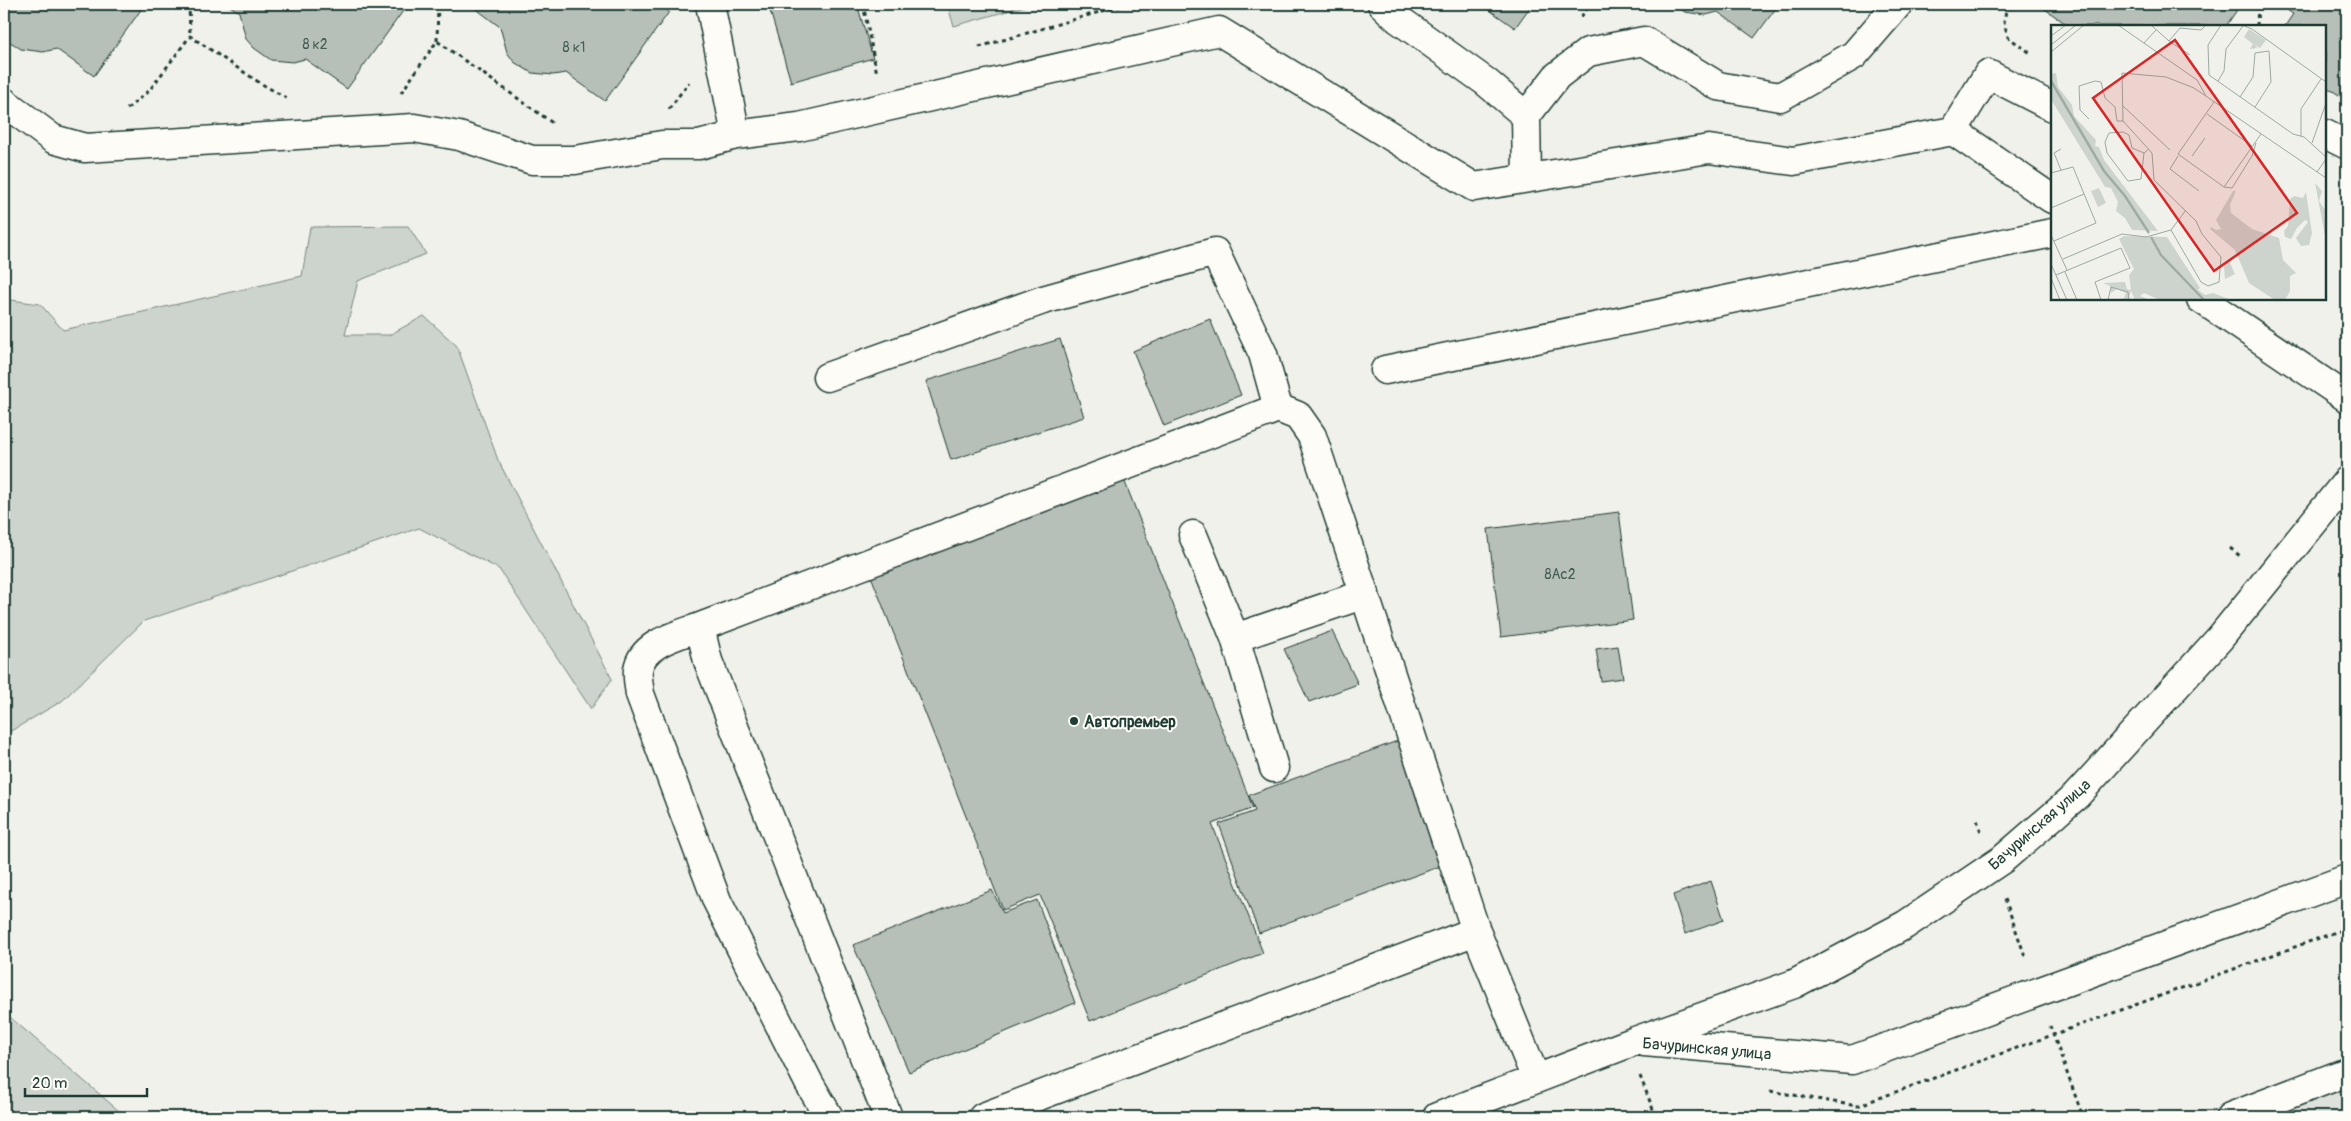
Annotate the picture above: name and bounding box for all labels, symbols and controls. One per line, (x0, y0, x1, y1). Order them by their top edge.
inset map (2051, 25, 2326, 300)
house number: 8 к2 (302, 36, 328, 53)
house number: 8 к1 (563, 39, 585, 56)
house number: 8Ас2 (1544, 566, 1576, 583)
place label: Автопремьер (1084, 712, 1176, 732)
marker: Автопремьер (1068, 715, 1080, 727)
street label: Бачуринская улица (1984, 775, 2095, 875)
street label: Бачуринская улица (1642, 1033, 1772, 1065)
scale bar (25, 1066, 148, 1098)
text: 20 m (32, 1074, 67, 1093)

